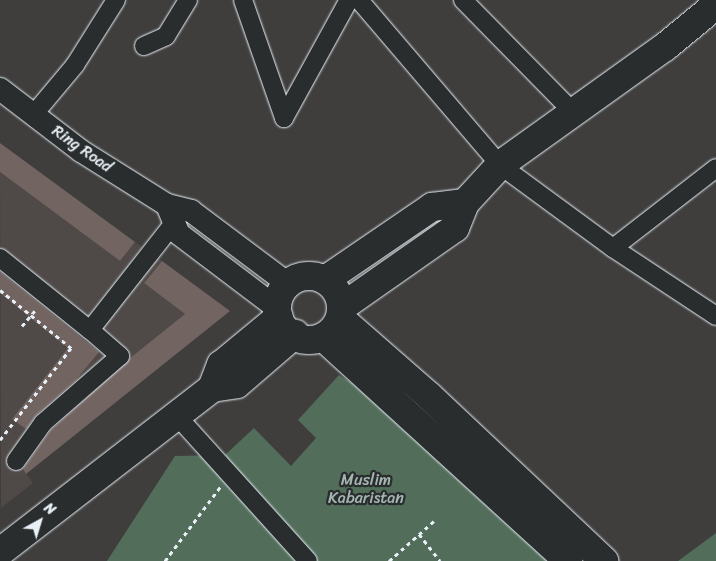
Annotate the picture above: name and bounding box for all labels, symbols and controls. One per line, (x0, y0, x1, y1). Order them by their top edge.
street label: Ring Road (48, 121, 116, 177)
park label: Muslim Kabaristan (328, 470, 404, 508)
north arrow (15, 496, 65, 546)
text: N (38, 496, 61, 522)

